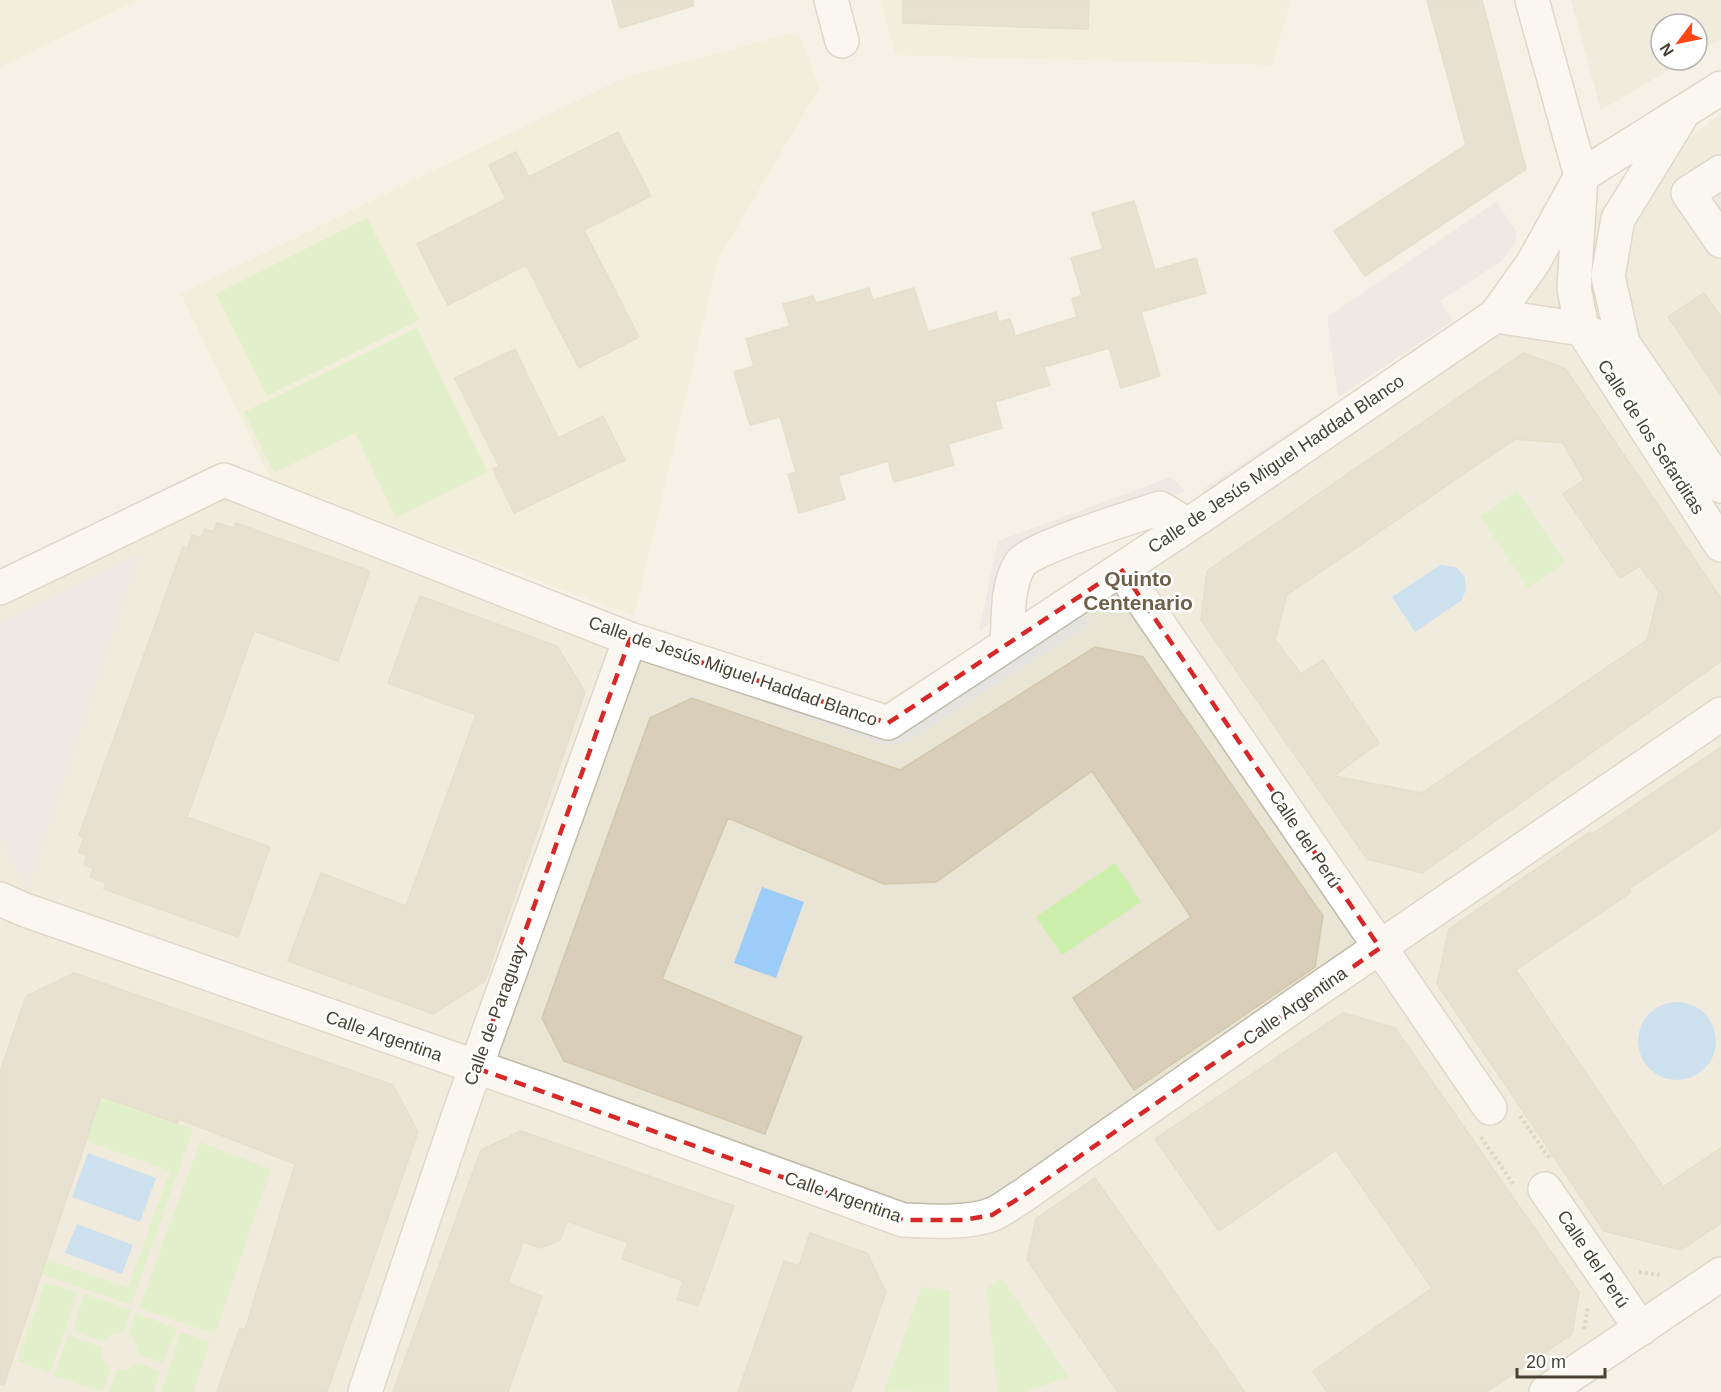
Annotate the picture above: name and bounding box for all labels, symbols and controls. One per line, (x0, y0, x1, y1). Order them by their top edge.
north arrow (1649, 12, 1709, 72)
text: N (1656, 40, 1677, 59)
street label: Calle de los Sefarditas (1594, 356, 1708, 518)
street label: Calle de Jesús Miguel Haddad Blanco (1144, 371, 1408, 557)
district label: Quinto Centenario (1083, 567, 1193, 614)
street label: Calle de Jesús Miguel Haddad Blanco (586, 612, 880, 730)
street label: Calle del Perú (1265, 787, 1345, 891)
street label: Calle de Paraguay (460, 942, 530, 1088)
street label: Calle Argentina (1239, 962, 1352, 1049)
street label: Calle Argentina (323, 1007, 446, 1066)
street label: Calle Argentina (782, 1168, 905, 1227)
street label: Calle del Perú (1553, 1207, 1633, 1311)
scale bar (1517, 1341, 1606, 1379)
text: 20 m (1526, 1352, 1566, 1372)

